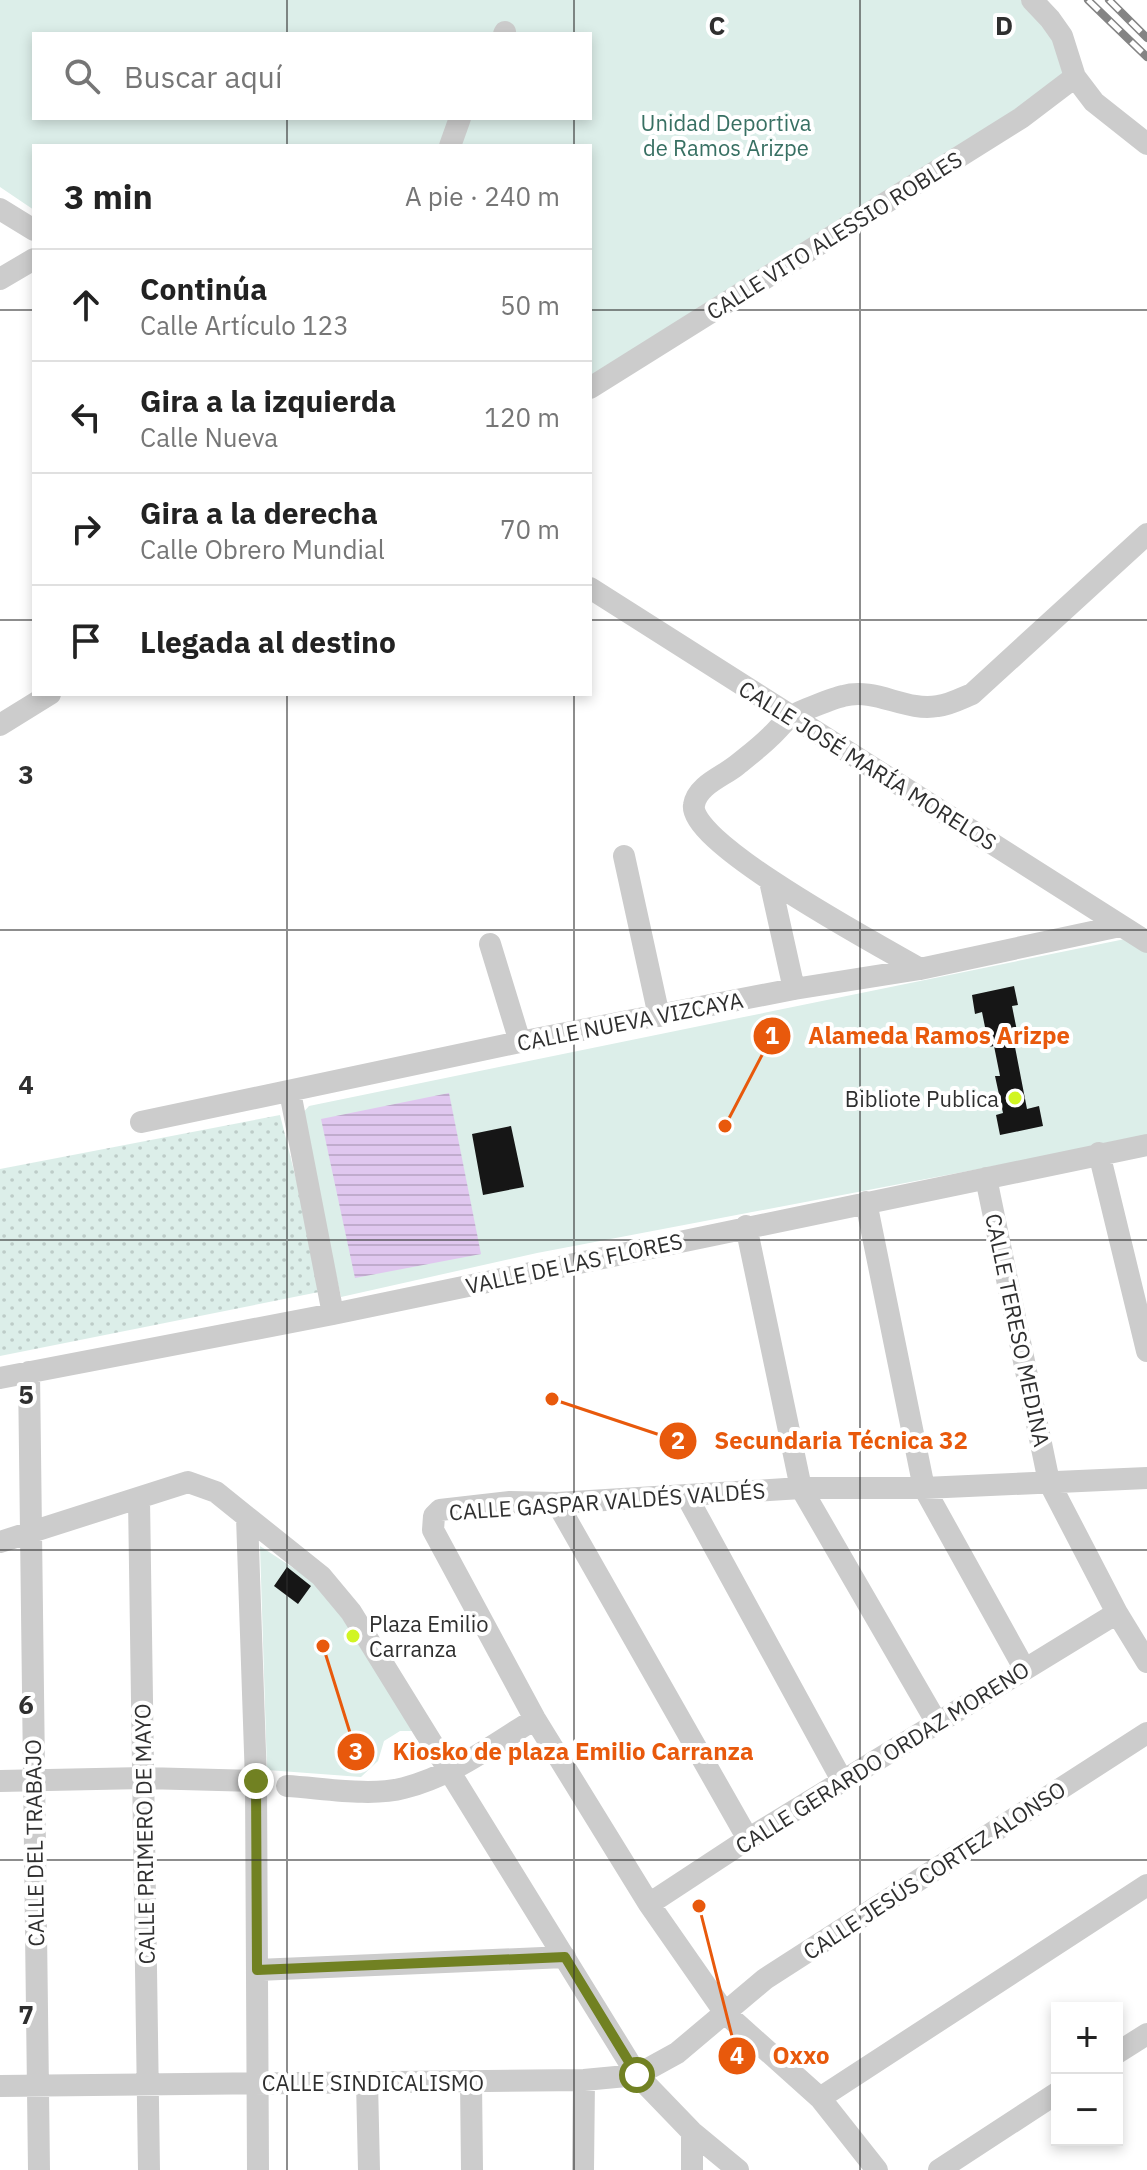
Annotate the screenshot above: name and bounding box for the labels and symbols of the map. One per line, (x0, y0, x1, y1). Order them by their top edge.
text: C (709, 8, 726, 42)
text: D (995, 8, 1013, 42)
park label: Unidad Deportiva de Ramos Arizpe (640, 108, 812, 162)
street label: CALLE VITO ALESSIO ROBLES (701, 144, 967, 326)
street label: CALLE JOSÉ MARÍA MORELOS (734, 674, 1002, 856)
text: 3 (18, 757, 34, 791)
street label: CALLE NUEVA VIZCAYA (514, 985, 746, 1057)
callout: Alameda Ramos Arizpe (752, 1012, 1086, 1060)
text: 1 (765, 1019, 779, 1051)
text: Alameda Ramos Arizpe (808, 1019, 1070, 1051)
text: 4 (18, 1067, 34, 1101)
place label: Bibliote Publica (845, 1084, 999, 1113)
marker: Bibliote Publica (1006, 1089, 1024, 1107)
street label: CALLE TERESO MEDINA (979, 1211, 1057, 1449)
street label: VALLE DE LAS FLORES (463, 1226, 685, 1300)
text: 5 (18, 1377, 34, 1411)
callout: Secundaria Técnica 32 (658, 1417, 984, 1465)
text: 2 (671, 1424, 685, 1456)
text: Secundaria Técnica 32 (714, 1424, 968, 1456)
street label: CALLE GASPAR VALDÉS VALDÉS (448, 1475, 766, 1527)
place label: Plaza Emilio Carranza (369, 1609, 489, 1663)
marker: Plaza Emilio Carranza (344, 1627, 362, 1645)
street label: CALLE GERARDO ORDAZ MORENO (730, 1654, 1034, 1860)
text: 6 (18, 1687, 34, 1721)
street label: CALLE PRIMERO DE MAYO (127, 1703, 161, 1965)
callout: Kiosko de plaza Emilio Carranza (336, 1728, 769, 1776)
text: 3 (349, 1735, 363, 1767)
text: Kiosko de plaza Emilio Carranza (392, 1735, 754, 1767)
street label: CALLE DEL TRABAJO (18, 1739, 50, 1947)
route end (238, 1763, 274, 1799)
street label: CALLE JESÚS CORTEZ ALONSO (797, 1774, 1071, 1966)
text: 7 (18, 1997, 34, 2031)
callout: Oxxo (717, 2032, 846, 2080)
text: 4 (730, 2039, 744, 2071)
text: Oxxo (772, 2039, 830, 2071)
route start (619, 2057, 655, 2093)
street label: CALLE SINDICALISMO (262, 2068, 484, 2097)

